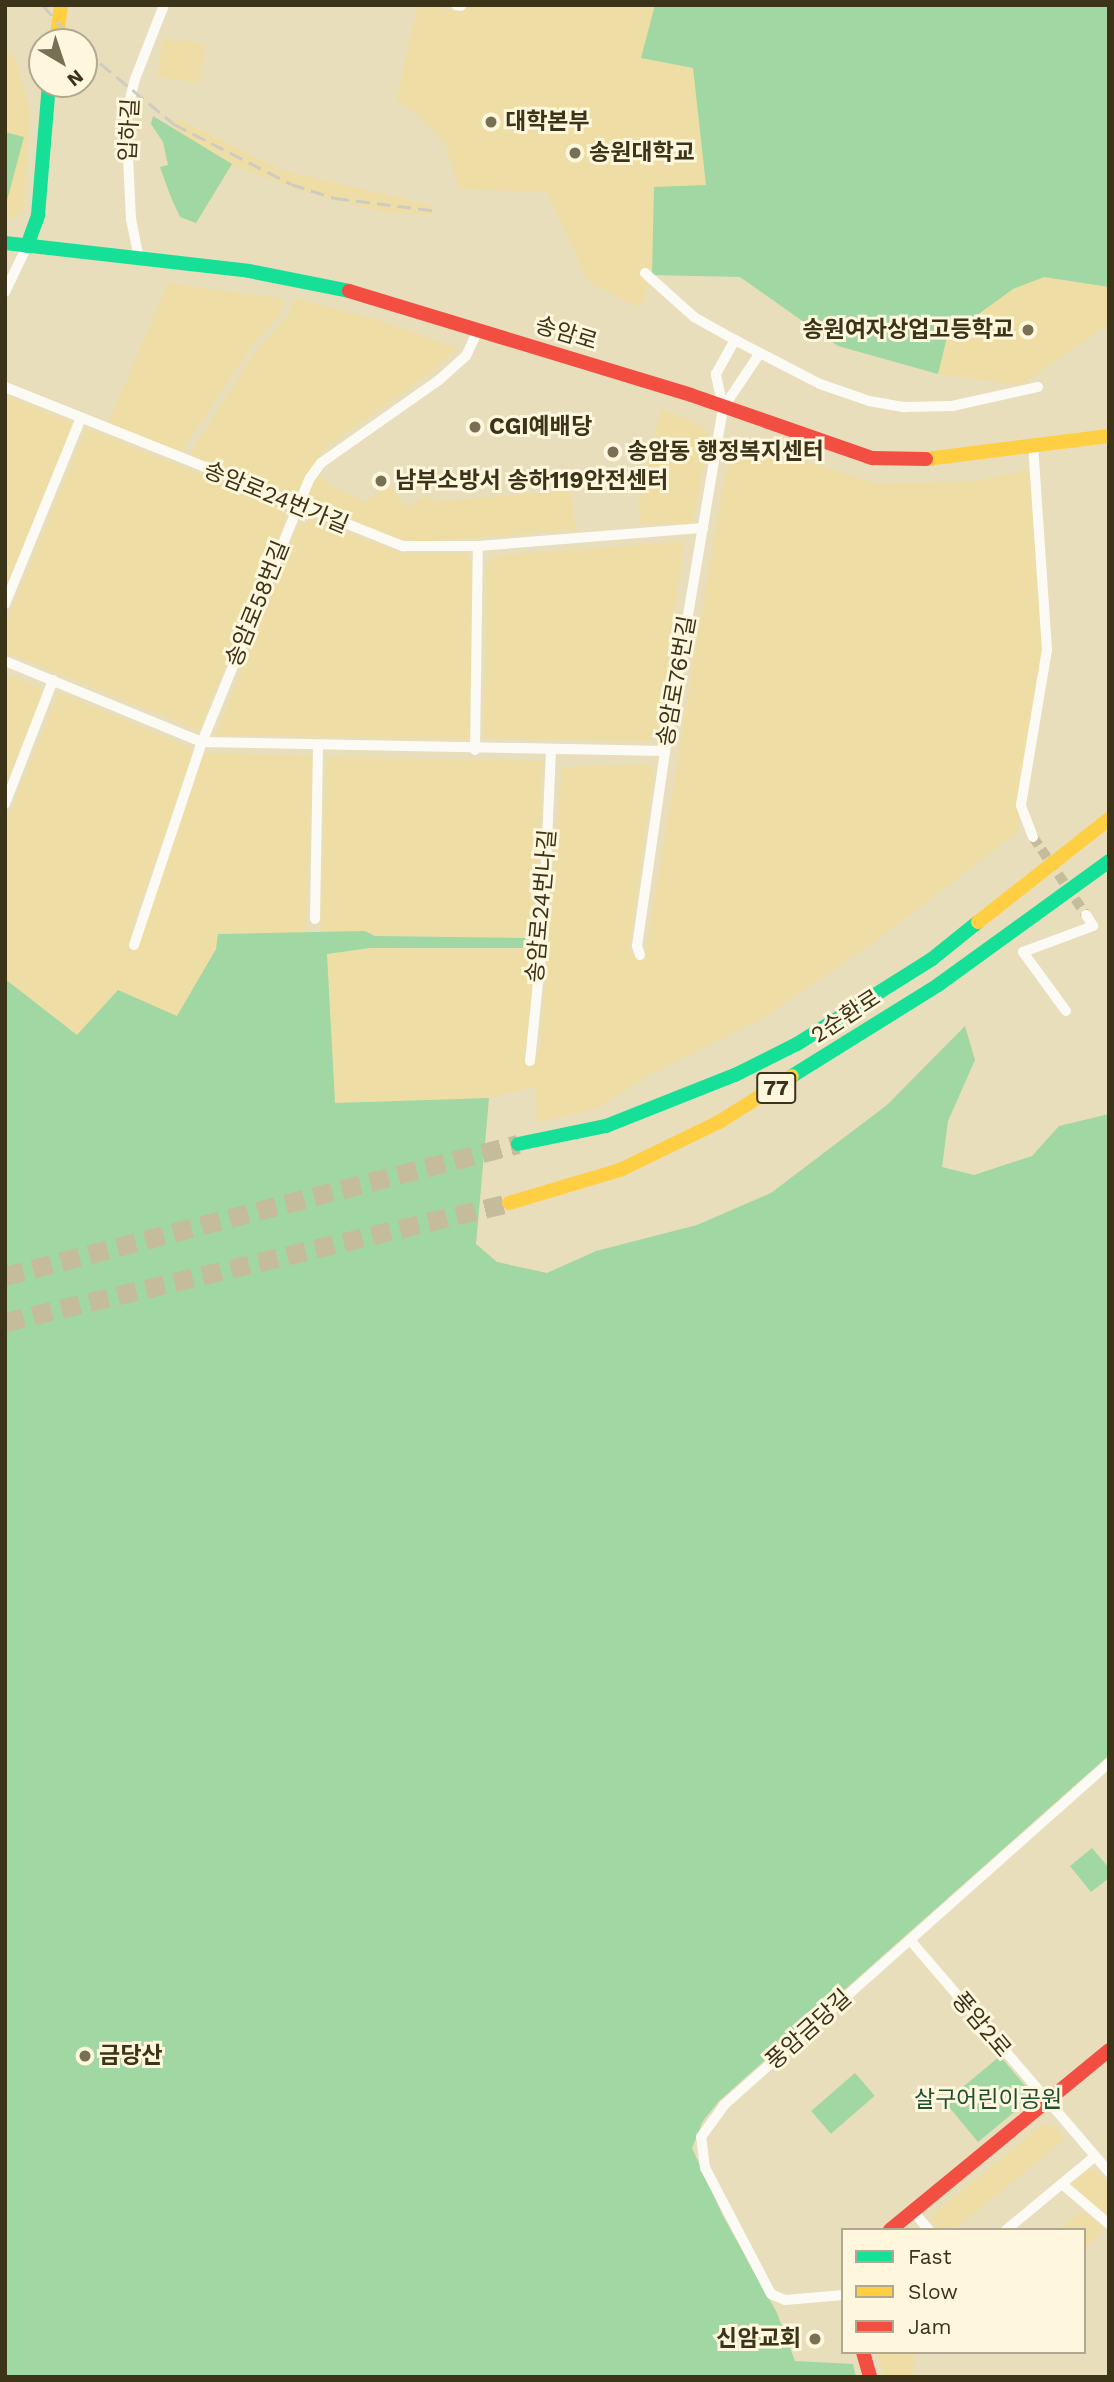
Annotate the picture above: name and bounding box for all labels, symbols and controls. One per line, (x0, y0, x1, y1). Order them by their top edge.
north arrow (28, 28, 98, 98)
text: N (63, 65, 88, 92)
street label: 입하길 (115, 98, 145, 162)
place label: 대학본부 (505, 108, 590, 136)
marker: 대학본부 (483, 114, 499, 130)
place label: 송원대학교 (589, 139, 695, 167)
marker: 송원대학교 (567, 145, 583, 161)
street label: 송암로 (532, 312, 600, 356)
place label: 송원여자상업고등학교 (802, 316, 1014, 344)
marker: 송원여자상업고등학교 (1020, 322, 1036, 338)
place label: CGI예배당 (489, 413, 592, 441)
marker: CGI예배당 (467, 419, 483, 435)
place label: 송암동 행정복지센터 (627, 438, 824, 466)
marker: 송암동 행정복지센터 (605, 444, 621, 460)
street label: 송암로24번가길 (200, 456, 352, 540)
place label: 남부소방서 송하119안전센터 (395, 467, 668, 495)
marker: 남부소방서 송하119안전센터 (373, 473, 389, 489)
street label: 송암로58번길 (220, 537, 296, 671)
street label: 송암로76번길 (652, 613, 702, 749)
street label: 송암로24번나길 (522, 828, 562, 984)
street label: 2순환로 (806, 984, 886, 1050)
road number: 77 (755, 1070, 797, 1106)
street label: 풍암금당길 (760, 1984, 858, 2076)
street label: 풍암2로 (946, 1987, 1016, 2063)
place label: 금당산 (99, 2042, 162, 2070)
marker: 금당산 (77, 2048, 93, 2064)
park label: 살구어린이공원 (914, 2086, 1062, 2114)
legend (841, 2228, 1086, 2354)
text: Fast (908, 2244, 952, 2269)
text: Slow (908, 2279, 958, 2304)
text: Jam (908, 2314, 951, 2339)
place label: 신암교회 (716, 2325, 801, 2353)
marker: 신암교회 (807, 2331, 823, 2347)

